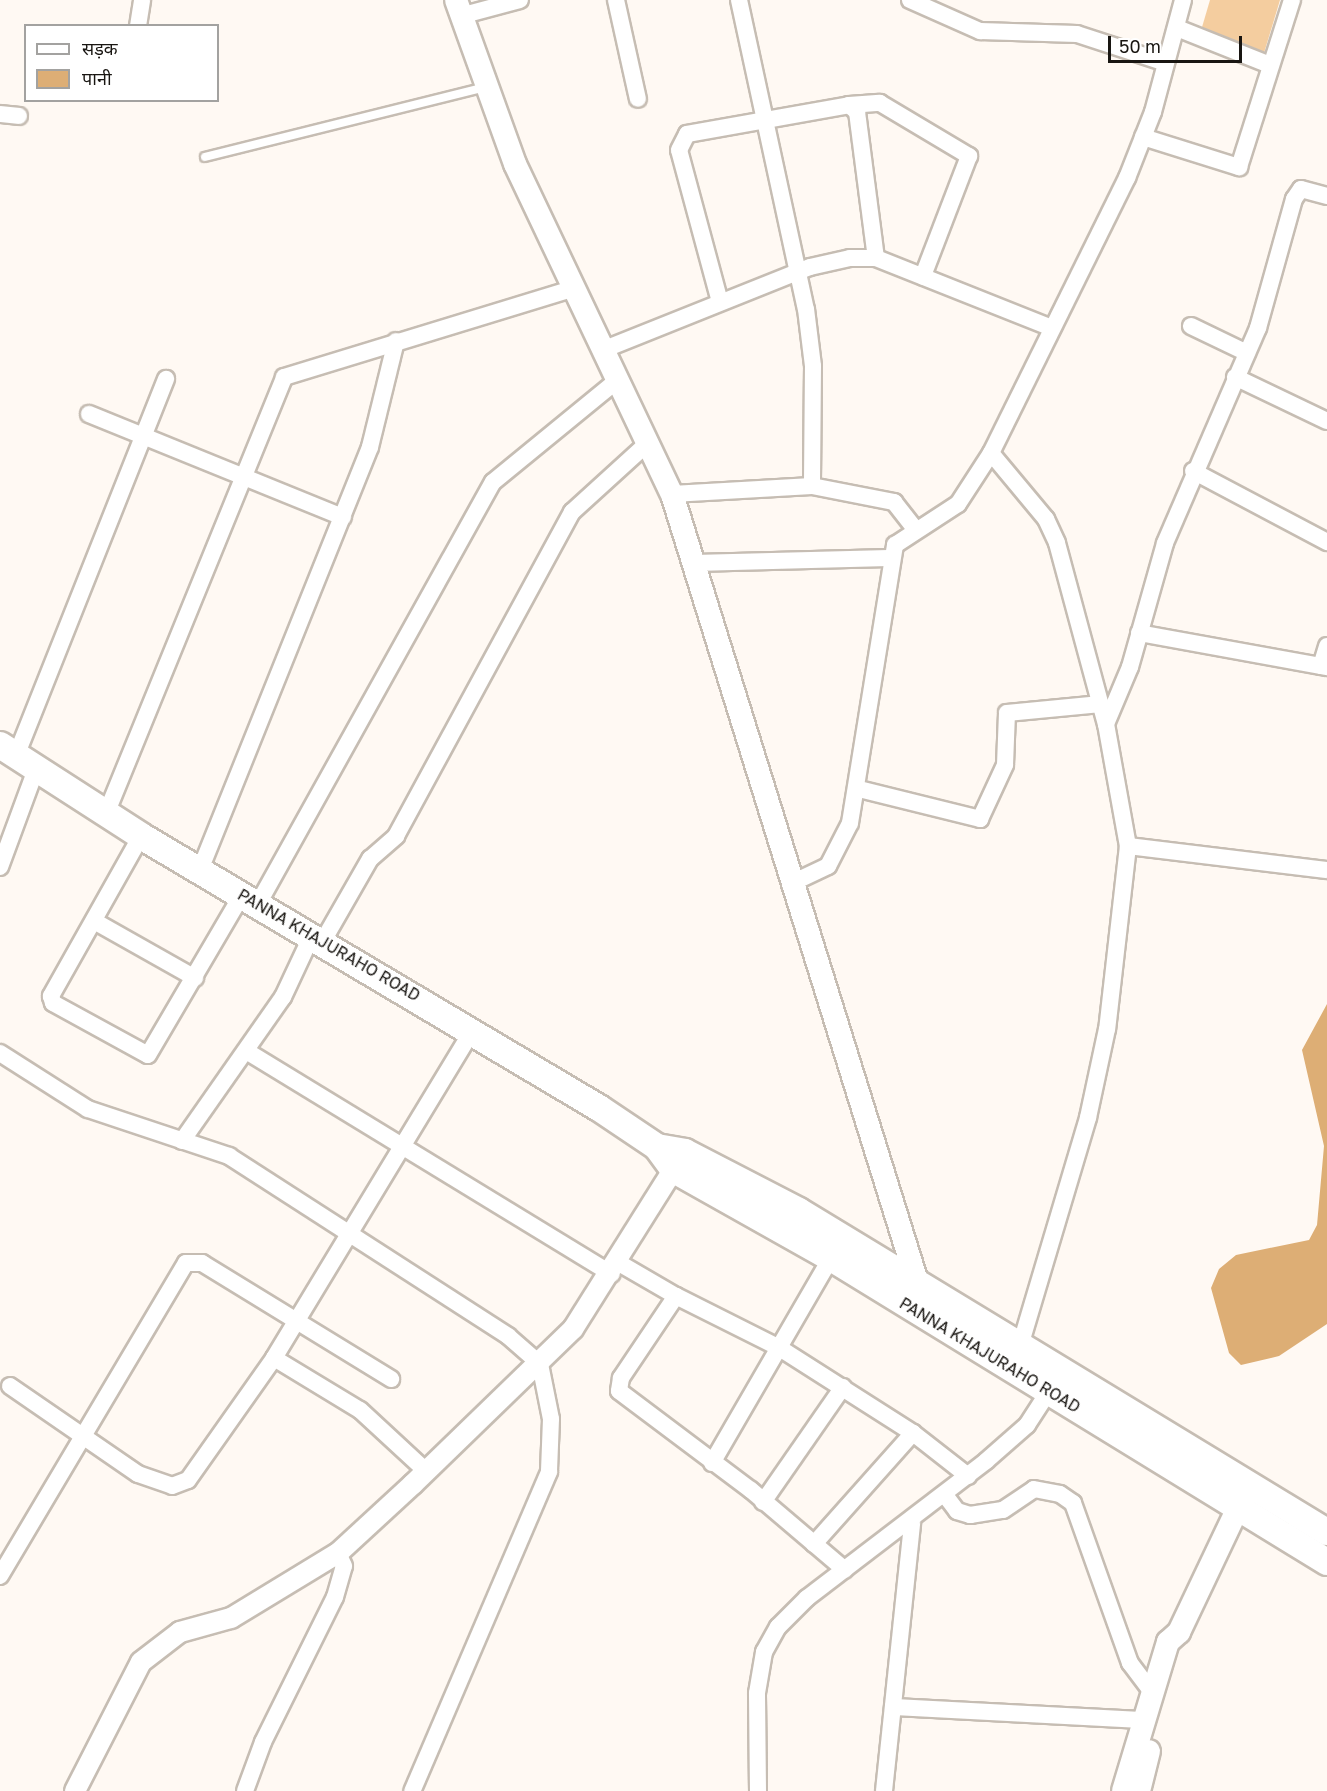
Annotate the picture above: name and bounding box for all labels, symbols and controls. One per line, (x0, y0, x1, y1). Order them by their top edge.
legend (24, 24, 219, 102)
scale bar (1111, 24, 1244, 62)
text: 50 m (1119, 35, 1161, 57)
text: सड़क (82, 37, 118, 59)
text: पानी (82, 67, 112, 89)
street label: PANNA KHAJURAHO ROAD (234, 885, 424, 1005)
street label: PANNA KHAJURAHO ROAD (896, 1293, 1084, 1417)

